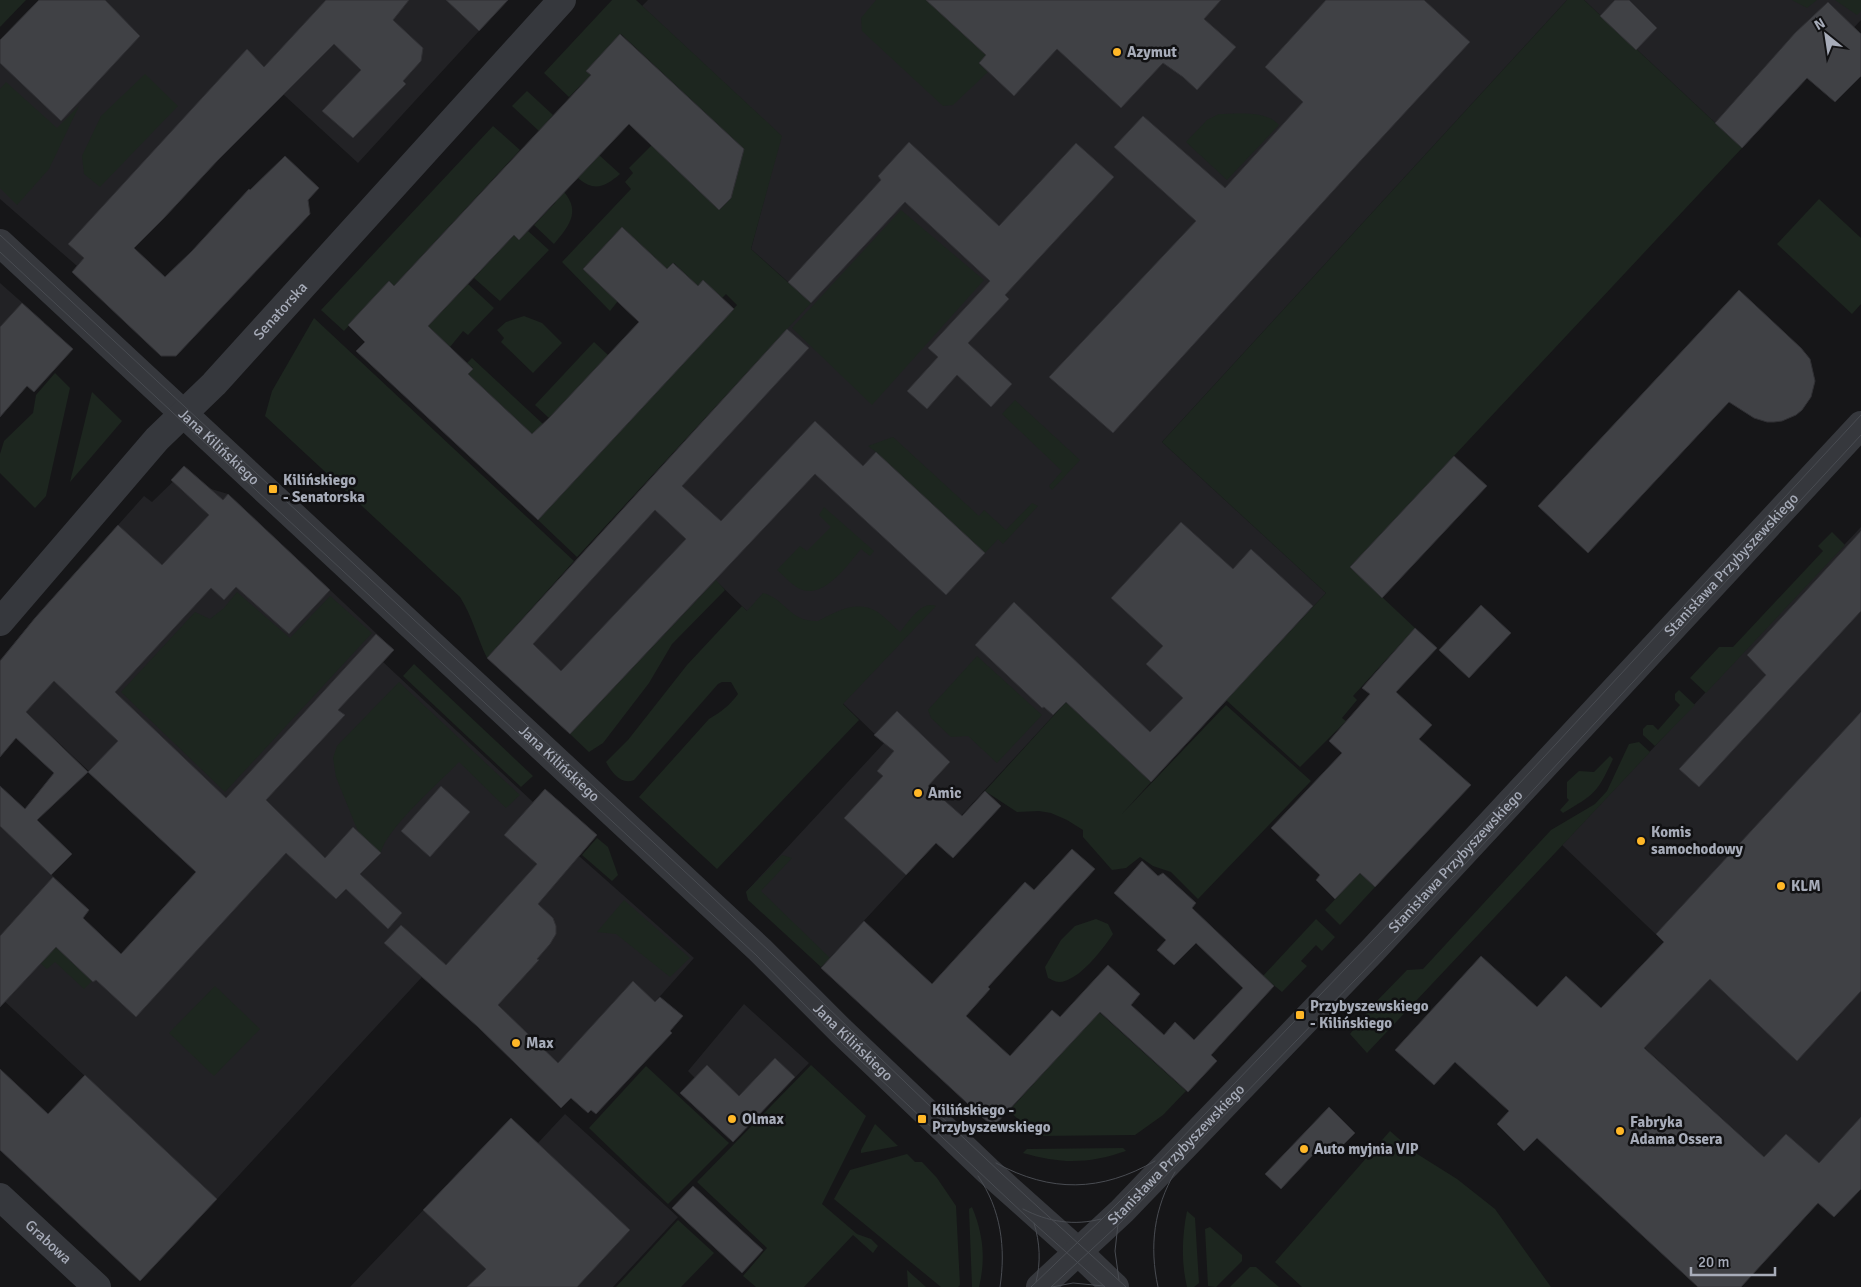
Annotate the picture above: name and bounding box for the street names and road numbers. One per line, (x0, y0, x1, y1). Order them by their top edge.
street label: Senatorska (250, 278, 311, 343)
street label: Jana Kilińskiego (175, 405, 263, 489)
street label: Stanisława Przybyszewskiego (1660, 489, 1802, 640)
street label: Jana Kilińskiego (515, 721, 604, 806)
street label: Stanisława Przybyszewskiego (1384, 786, 1527, 937)
street label: Jana Kilińskiego (809, 999, 897, 1085)
street label: Stanisława Przybyszewskiego (1104, 1080, 1248, 1229)
street label: Grabowa (22, 1216, 75, 1268)

